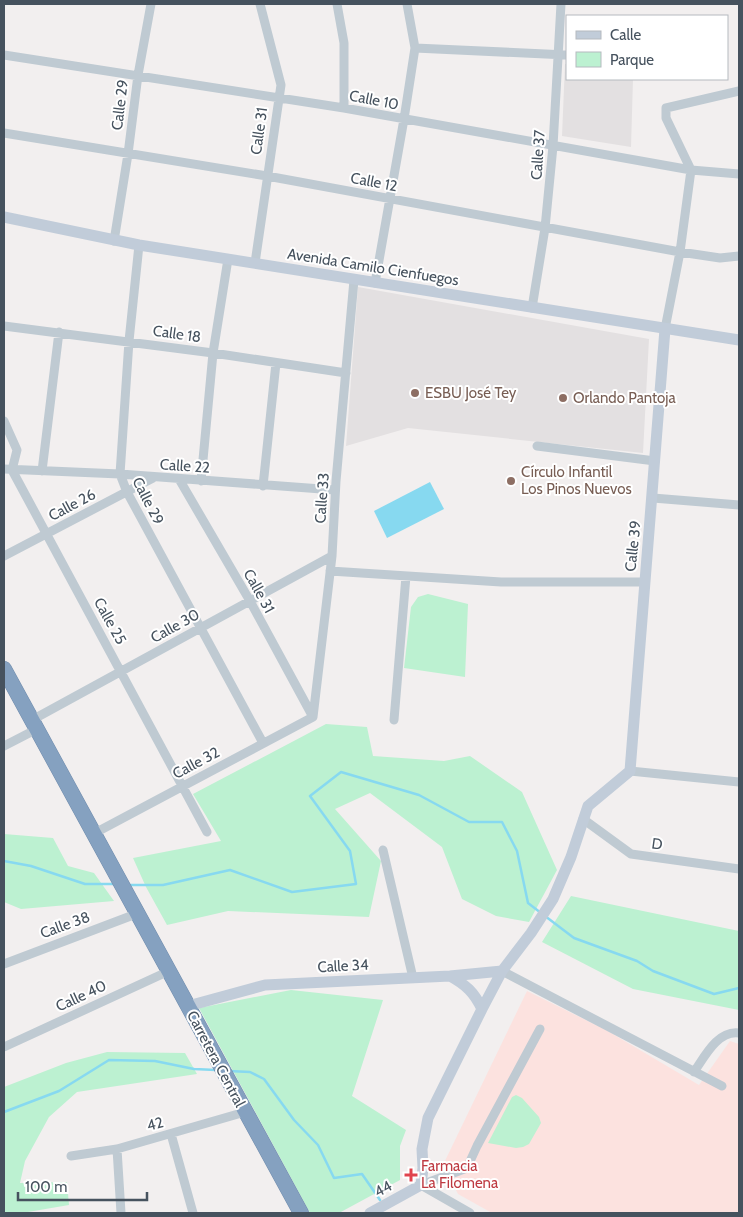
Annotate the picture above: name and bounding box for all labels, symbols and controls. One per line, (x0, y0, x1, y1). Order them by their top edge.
legend (566, 15, 728, 80)
text: Calle (610, 26, 641, 44)
text: Parque (610, 51, 654, 69)
street label: Calle 29 (108, 79, 132, 131)
street label: Calle 10 (348, 86, 400, 114)
street label: Calle 31 (247, 106, 271, 156)
street label: Calle 37 (527, 129, 549, 181)
street label: Calle 12 (349, 169, 399, 195)
street label: Avenida Camilo Cienfuegos (286, 245, 460, 289)
street label: Calle 18 (152, 322, 202, 346)
place label: ESBU José Tey (425, 384, 517, 402)
marker: ESBU José Tey (409, 387, 421, 399)
place label: Orlando Pantoja (573, 389, 677, 407)
marker: Orlando Pantoja (557, 392, 569, 404)
street label: Calle 22 (159, 455, 211, 477)
place label: Círculo Infantil Los Pinos Nuevos (521, 463, 632, 498)
street label: Calle 33 (311, 472, 333, 524)
street label: Calle 29 (128, 474, 168, 528)
marker: Círculo Infantil Los Pinos Nuevos (505, 475, 517, 487)
street label: Calle 26 (45, 485, 99, 525)
street label: Calle 39 (621, 520, 645, 572)
street label: Calle 31 (240, 566, 278, 616)
street label: Calle 25 (90, 595, 130, 647)
street label: Calle 30 (147, 605, 203, 647)
street label: Calle 32 (169, 743, 223, 783)
street label: D (650, 834, 664, 854)
street label: Calle 38 (38, 908, 92, 942)
street label: Calle 34 (317, 956, 369, 976)
street label: Calle 40 (53, 977, 109, 1015)
street label: Carretera Central (183, 1008, 249, 1111)
street label: 42 (145, 1113, 165, 1135)
place label: Farmacia La Filomena (421, 1157, 499, 1192)
marker: Farmacia La Filomena (405, 1169, 417, 1181)
scale bar (18, 1170, 146, 1202)
street label: 44 (371, 1177, 395, 1201)
text: 100 m (25, 1178, 67, 1196)

